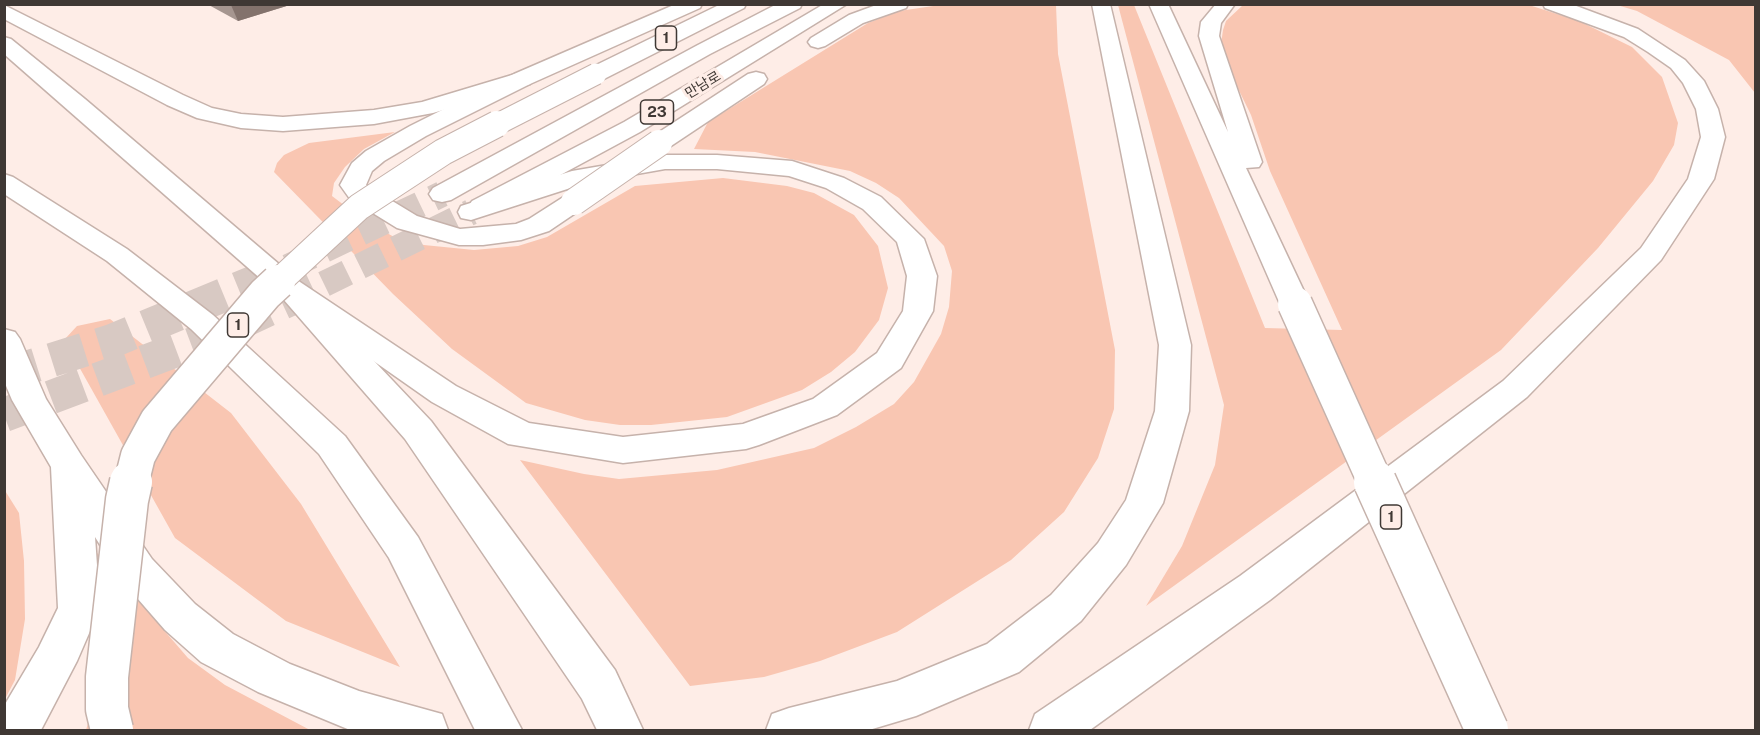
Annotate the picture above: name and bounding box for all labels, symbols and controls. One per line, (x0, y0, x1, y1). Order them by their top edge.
road number: 1 (656, 26, 676, 50)
street label: 만남로 (682, 68, 724, 102)
road number: 23 (640, 100, 674, 124)
road number: 1 (228, 313, 248, 337)
road number: 1 (1380, 505, 1402, 529)

